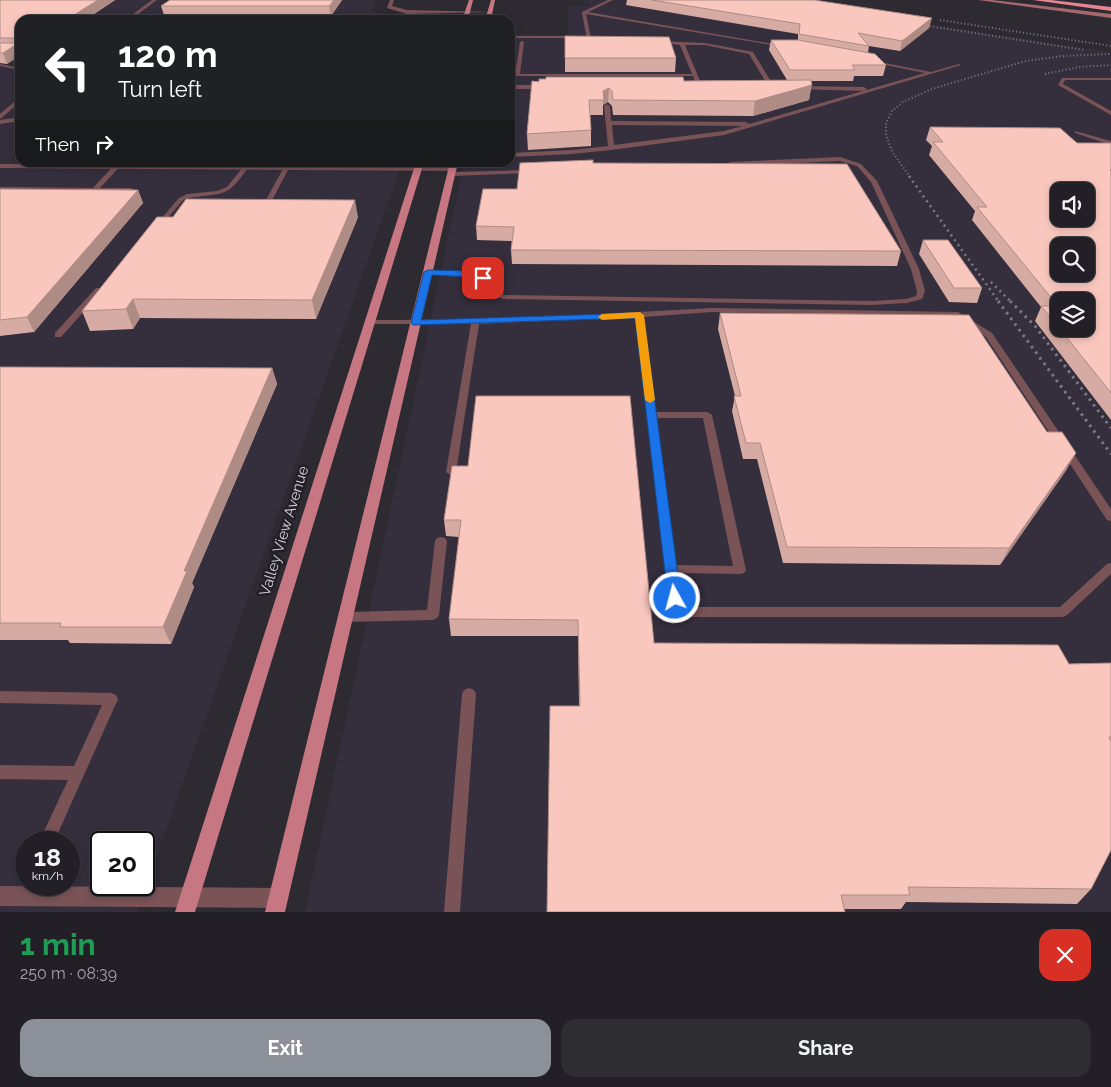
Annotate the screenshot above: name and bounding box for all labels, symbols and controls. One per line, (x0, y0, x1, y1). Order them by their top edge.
text: 120 m (118, 34, 218, 75)
icon: left (35, 35, 100, 100)
text: Turn left (118, 76, 202, 102)
icon: right (90, 130, 118, 158)
text: Then (35, 133, 80, 155)
map controls (1050, 182, 1095, 337)
button: sound (1050, 182, 1095, 227)
button: search (1050, 237, 1095, 282)
pin (462, 257, 504, 299)
icon: arrive (469, 264, 497, 292)
button: layers (1050, 292, 1095, 337)
street label: Valley View Avenue (256, 464, 312, 598)
position arrow (648, 571, 700, 623)
speed limit sign: 20 (90, 831, 155, 896)
text: 18 (34, 842, 61, 872)
text: km/h (32, 869, 63, 883)
text: 1 min (20, 927, 96, 962)
button: close (1039, 929, 1091, 981)
text: 250 m · 08:39 (20, 964, 117, 983)
button: Exit (20, 1019, 551, 1077)
button: Share (561, 1019, 1091, 1077)

